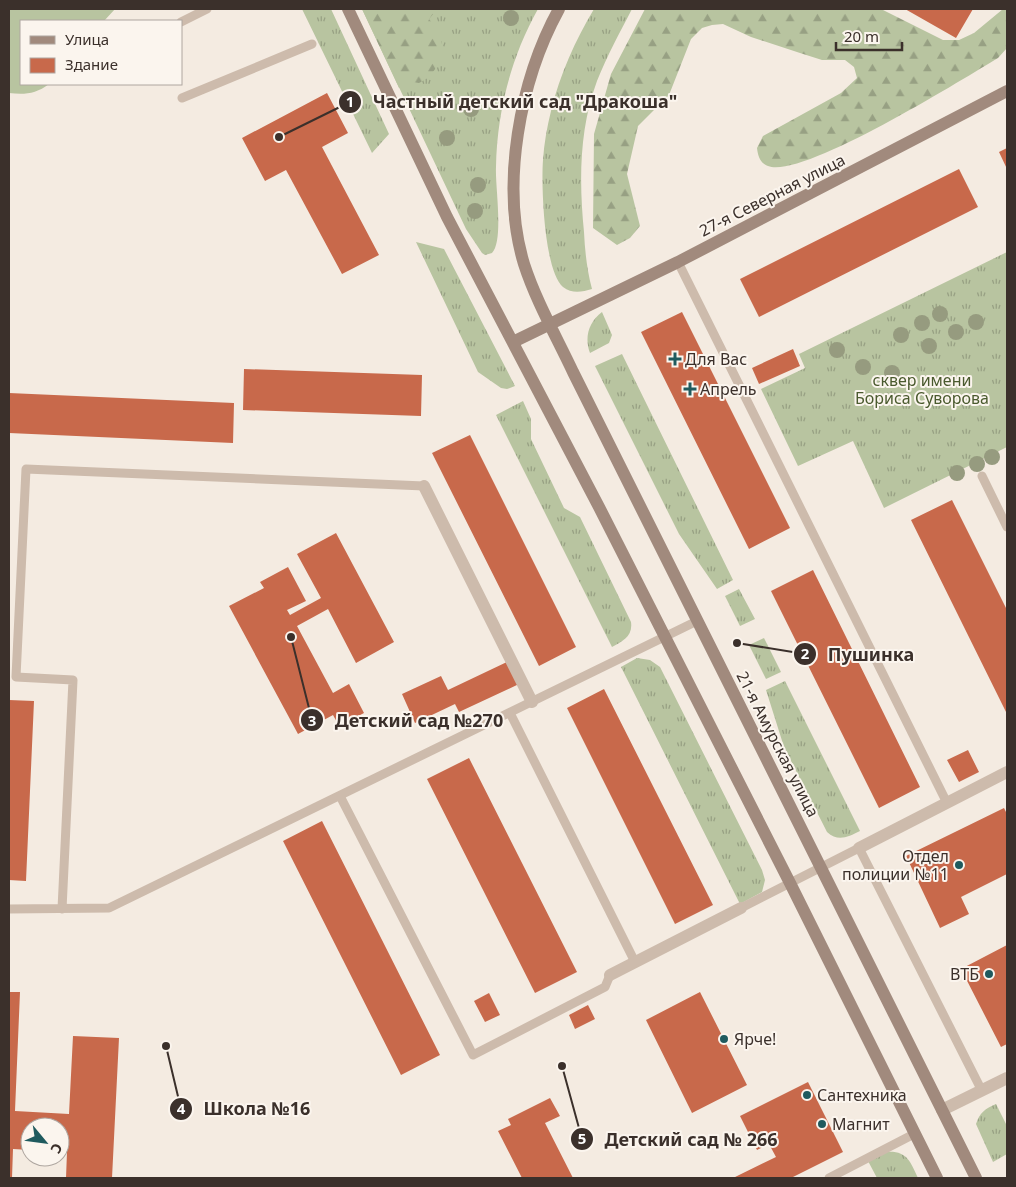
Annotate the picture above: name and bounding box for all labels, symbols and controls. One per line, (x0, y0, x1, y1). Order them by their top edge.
legend (20, 20, 182, 85)
scale bar (836, 20, 902, 52)
text: 20 m (844, 26, 879, 46)
text: Улица (65, 29, 109, 49)
text: Здание (65, 54, 118, 74)
callout: Частный детский сад "Дракоша" (338, 86, 687, 119)
text: Частный детский сад "Дракоша" (373, 89, 677, 113)
text: 1 (346, 91, 354, 111)
street label: 27-я Северная улица (695, 149, 849, 241)
place label: Для Вас (685, 348, 747, 370)
marker: Для Вас (669, 353, 681, 365)
park label: сквер имени Бориса Суворова (855, 369, 989, 409)
place label: Апрель (700, 378, 757, 400)
marker: Апрель (684, 383, 696, 395)
callout: Пушинка (793, 638, 924, 671)
text: Пушинка (828, 642, 914, 666)
text: 2 (801, 643, 810, 663)
street label: 21-я Амурская улица (732, 667, 824, 821)
callout: Детский сад №270 (300, 704, 513, 737)
text: Детский сад №270 (335, 708, 503, 732)
text: 3 (308, 710, 316, 730)
place label: Отдел полиции №11 (842, 845, 949, 885)
marker: Отдел полиции №11 (953, 859, 965, 871)
place label: ВТБ (950, 963, 979, 985)
marker: ВТБ (983, 968, 995, 980)
place label: Ярче! (734, 1028, 776, 1050)
marker: Ярче! (718, 1033, 730, 1045)
place label: Сантехника (817, 1084, 907, 1106)
marker: Сантехника (801, 1089, 813, 1101)
callout: Школа №16 (169, 1093, 321, 1126)
text: Школа №16 (204, 1096, 310, 1120)
text: 4 (177, 1098, 186, 1118)
place label: Магнит (832, 1113, 890, 1135)
north arrow (20, 1117, 70, 1167)
marker: Магнит (816, 1118, 828, 1130)
callout: Детский сад № 266 (570, 1123, 788, 1156)
text: Детский сад № 266 (604, 1127, 778, 1151)
text: 5 (578, 1128, 586, 1148)
text: С (46, 1140, 67, 1157)

